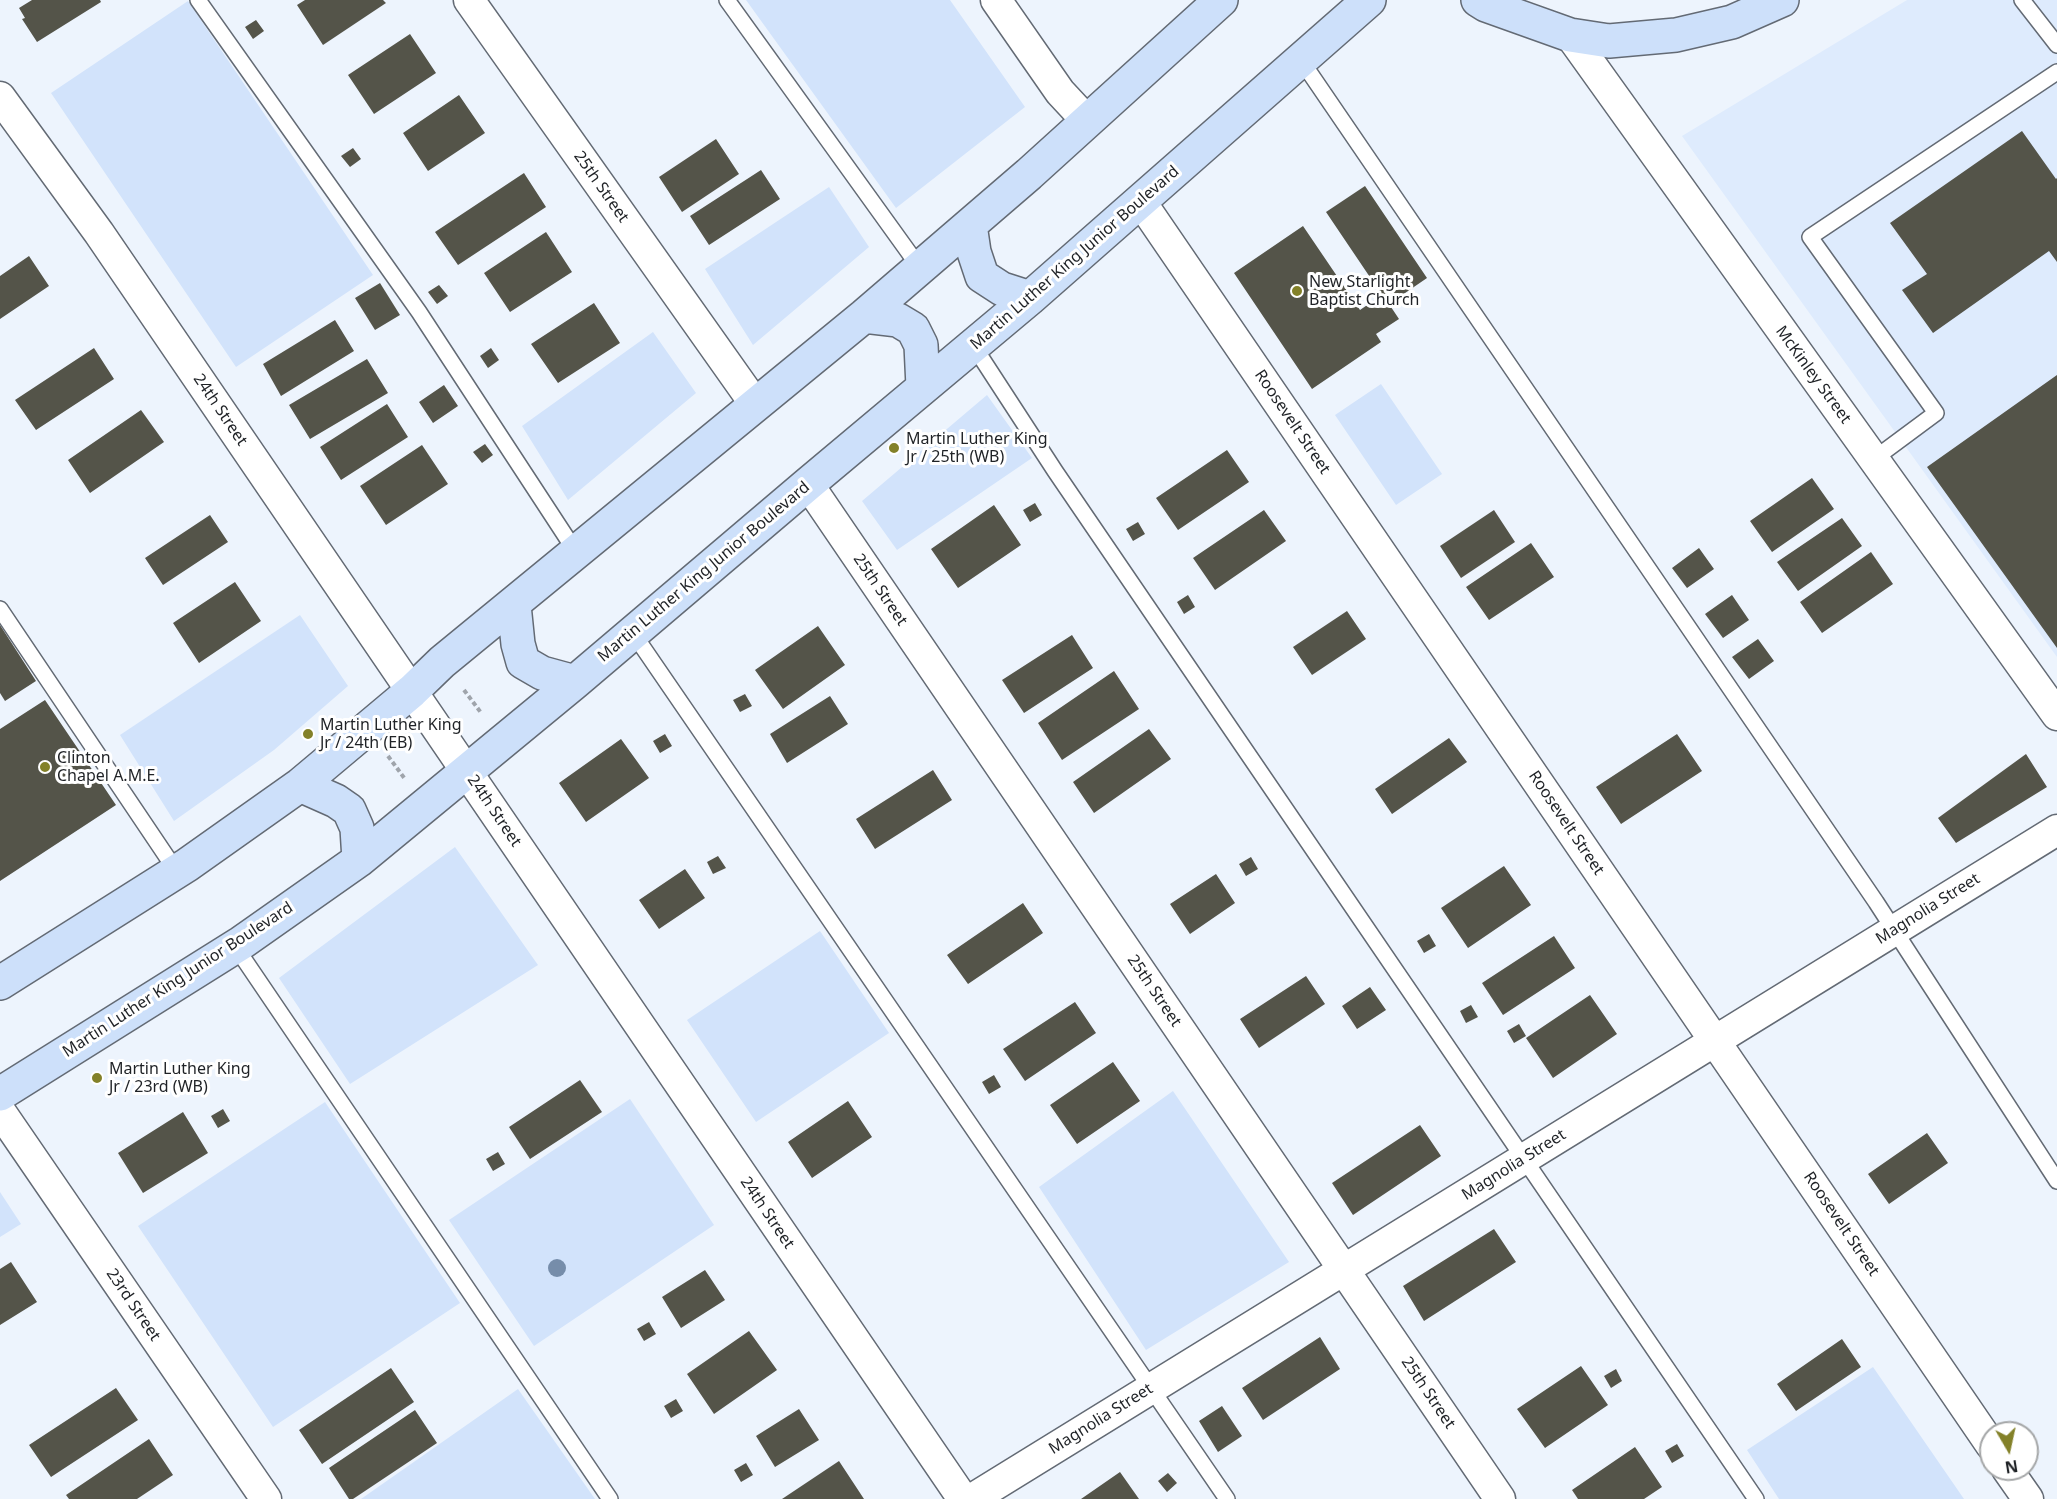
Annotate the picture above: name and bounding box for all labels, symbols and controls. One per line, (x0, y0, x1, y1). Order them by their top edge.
street label: 25th Street (569, 148, 633, 226)
street label: Martin Luther King Junior Boulevard (967, 162, 1183, 354)
place label: New Starlight Baptist Church (1309, 272, 1419, 310)
marker: New Starlight Baptist Church (1290, 284, 1304, 298)
street label: McKinley Street (1771, 322, 1855, 428)
street label: Roosevelt Street (1250, 366, 1334, 478)
street label: 24th Street (189, 370, 251, 450)
place label: Martin Luther King Jr / 25th (WB) (906, 429, 1048, 467)
marker: Martin Luther King Jr / 25th (WB) (887, 441, 901, 455)
street label: Martin Luther King Junior Boulevard (594, 478, 814, 666)
street label: 25th Street (849, 550, 911, 630)
place label: Martin Luther King Jr / 24th (EB) (320, 715, 462, 753)
marker: Martin Luther King Jr / 24th (EB) (301, 727, 315, 741)
place label: Clinton Chapel A.M.E. (57, 748, 160, 786)
marker: Clinton Chapel A.M.E. (38, 760, 52, 774)
street label: Roosevelt Street (1524, 767, 1608, 879)
street label: 24th Street (463, 771, 525, 851)
street label: Magnolia Street (1872, 869, 1984, 949)
street label: Martin Luther King Junior Boulevard (59, 898, 297, 1062)
street label: 25th Street (1123, 951, 1185, 1031)
place label: Martin Luther King Jr / 23rd (WB) (109, 1059, 251, 1097)
marker: Martin Luther King Jr / 23rd (WB) (90, 1071, 104, 1085)
street label: Magnolia Street (1458, 1125, 1570, 1205)
street label: Roosevelt Street (1799, 1168, 1883, 1280)
street label: 24th Street (736, 1173, 798, 1253)
street label: 23rd Street (102, 1265, 164, 1345)
street label: 25th Street (1397, 1353, 1459, 1433)
street label: Magnolia Street (1045, 1379, 1157, 1459)
north arrow (1979, 1421, 2039, 1481)
text: N (2003, 1455, 2020, 1479)

